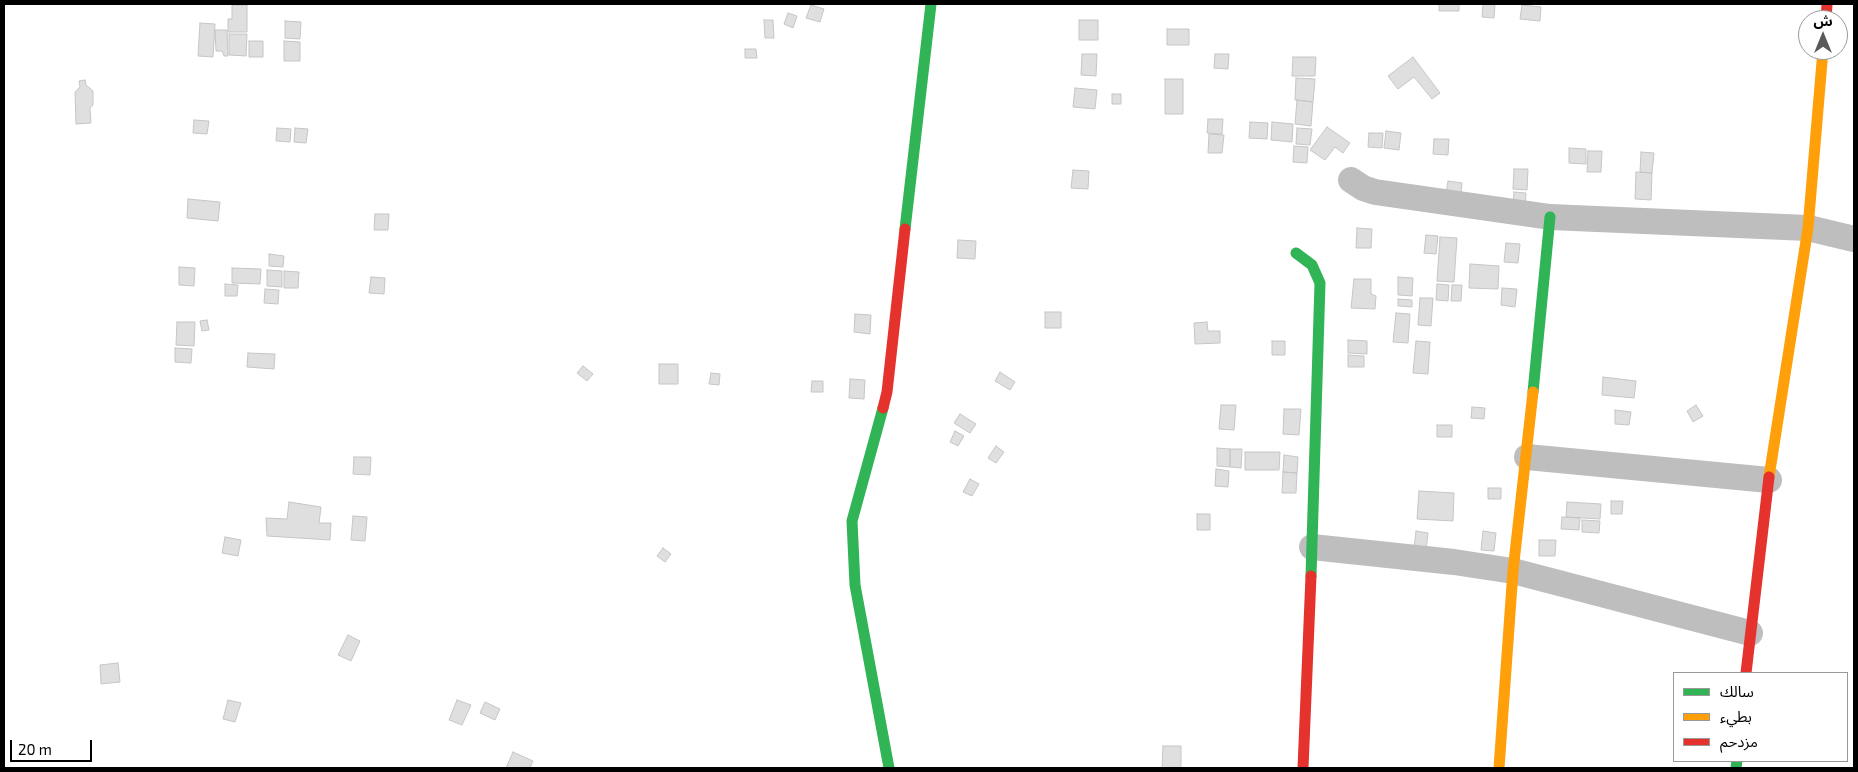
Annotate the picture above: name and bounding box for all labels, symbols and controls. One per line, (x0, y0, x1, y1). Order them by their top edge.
north arrow (1798, 10, 1848, 60)
text: ش (1813, 12, 1833, 29)
legend (1673, 672, 1848, 762)
text: سالك (1720, 682, 1754, 700)
text: بطيء (1720, 707, 1752, 725)
scale bar (12, 730, 95, 762)
text: مزدحم (1720, 732, 1758, 750)
text: 20 m (18, 740, 52, 758)

